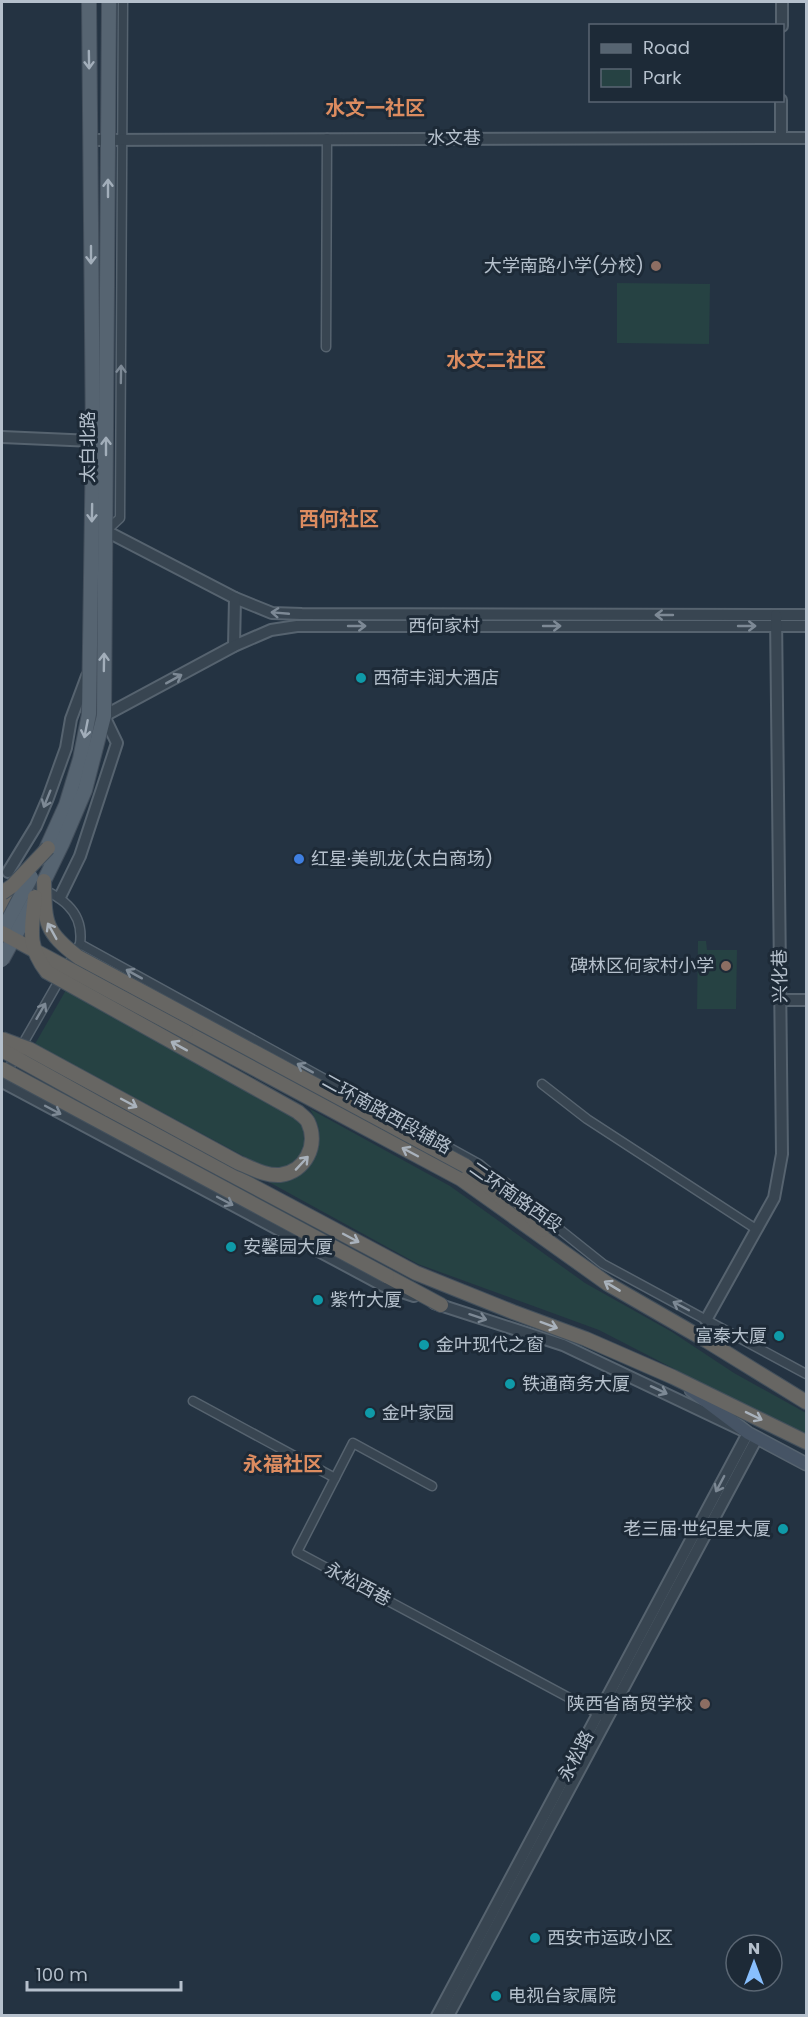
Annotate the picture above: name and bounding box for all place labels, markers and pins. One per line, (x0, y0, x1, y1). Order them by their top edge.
place label: 大学南路小学(分校) (484, 253, 644, 278)
marker: 大学南路小学(分校) (649, 259, 663, 273)
place label: 西荷丰润大酒店 (373, 665, 499, 690)
marker: 西荷丰润大酒店 (354, 671, 368, 685)
place label: 红星·美凯龙(太白商场) (311, 846, 493, 871)
marker: 红星·美凯龙(太白商场) (292, 852, 306, 866)
place label: 碑林区何家村小学 (570, 953, 714, 978)
marker: 碑林区何家村小学 (719, 959, 733, 973)
place label: 安馨园大厦 (243, 1234, 333, 1259)
marker: 安馨园大厦 (224, 1240, 238, 1254)
place label: 紫竹大厦 (330, 1287, 402, 1312)
marker: 紫竹大厦 (311, 1293, 325, 1307)
place label: 富秦大厦 (695, 1323, 767, 1348)
marker: 富秦大厦 (772, 1329, 786, 1343)
place label: 金叶现代之窗 (436, 1332, 544, 1357)
marker: 金叶现代之窗 (417, 1338, 431, 1352)
place label: 铁通商务大厦 (522, 1371, 630, 1396)
marker: 铁通商务大厦 (503, 1377, 517, 1391)
place label: 金叶家园 (382, 1400, 454, 1425)
marker: 金叶家园 (363, 1406, 377, 1420)
place label: 老三届·世纪星大厦 (623, 1516, 771, 1541)
marker: 老三届·世纪星大厦 (776, 1522, 790, 1536)
place label: 陕西省商贸学校 (567, 1691, 693, 1716)
marker: 陕西省商贸学校 (698, 1697, 712, 1711)
place label: 西安市运政小区 (547, 1925, 673, 1950)
marker: 西安市运政小区 (528, 1931, 542, 1945)
place label: 电视台家属院 (508, 1983, 616, 2008)
marker: 电视台家属院 (489, 1989, 503, 2003)

